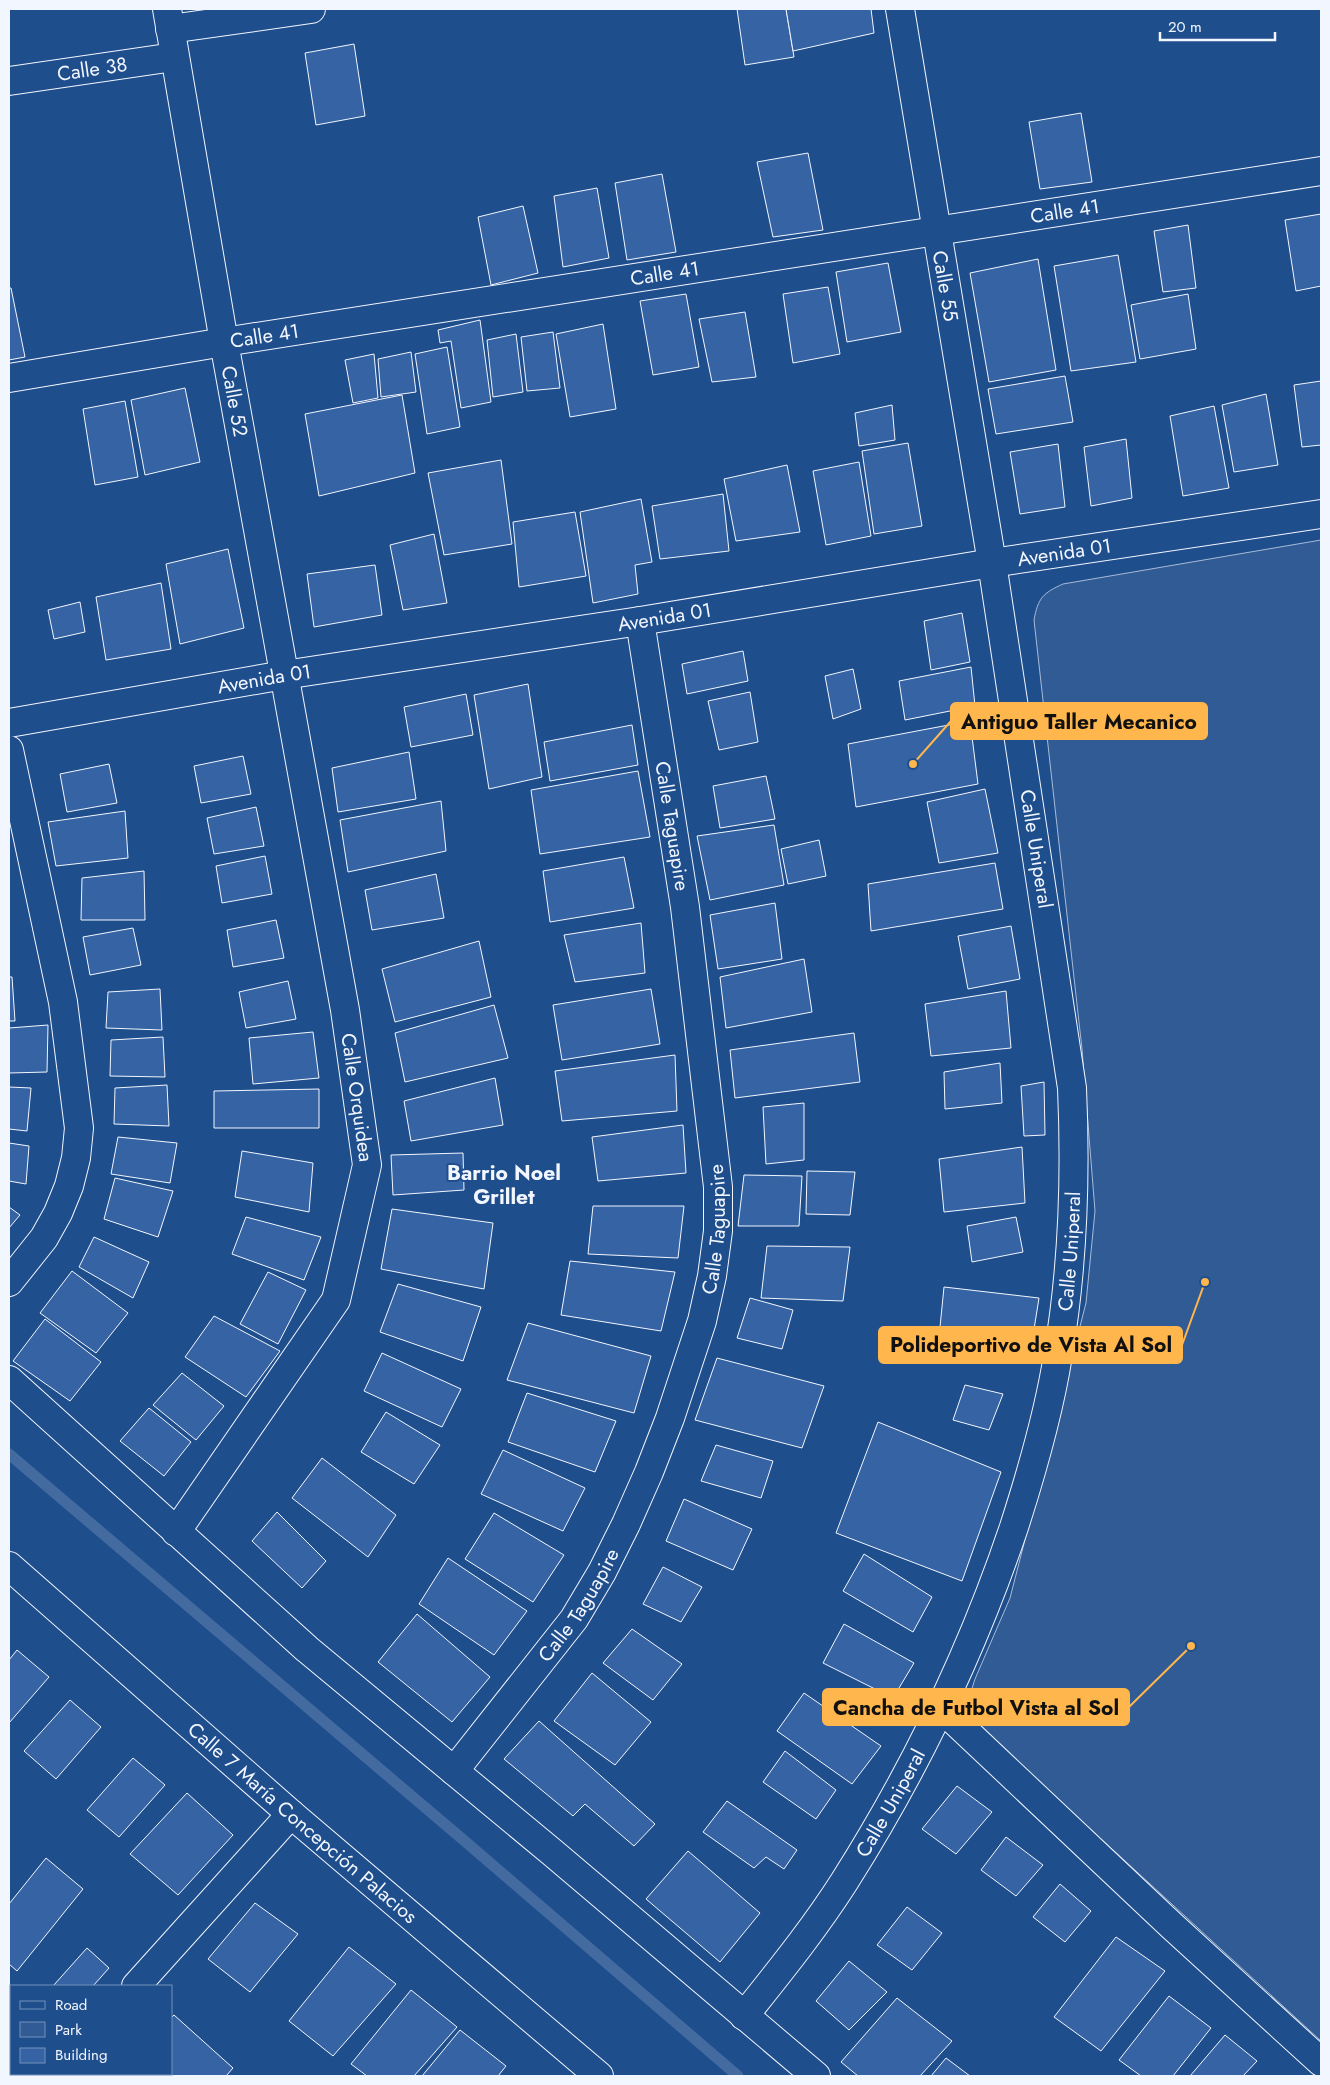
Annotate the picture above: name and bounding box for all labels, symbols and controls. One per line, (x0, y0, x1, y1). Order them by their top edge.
scale bar (1160, 10, 1275, 42)
text: 20 m (1168, 16, 1202, 38)
street label: Calle 38 (55, 49, 129, 88)
street label: Calle 41 (1028, 191, 1101, 231)
street label: Calle 55 (925, 248, 965, 324)
street label: Calle 41 (628, 254, 701, 293)
street label: Calle 41 (228, 316, 301, 355)
street label: Calle 52 (214, 363, 255, 439)
street label: Avenida 01 (1015, 531, 1113, 574)
street label: Avenida 01 (615, 595, 714, 639)
street label: Avenida 01 (215, 657, 313, 701)
callout: Antiguo Taller Mecanico (951, 703, 1207, 739)
text: Antiguo Taller Mecanico (960, 707, 1197, 737)
street label: Calle Taguapire (647, 759, 697, 893)
street label: Calle Uniperal (1012, 788, 1060, 910)
street label: Calle Orquidea (334, 1031, 381, 1164)
district label: Barrio Noel Grillet (447, 1158, 561, 1212)
street label: Calle Taguapire (694, 1163, 733, 1297)
street label: Calle Uniperal (1050, 1191, 1088, 1313)
callout: Polideportivo de Vista Al Sol (879, 1327, 1182, 1363)
text: Polideportivo de Vista Al Sol (890, 1330, 1172, 1360)
street label: Calle Taguapire (531, 1543, 626, 1668)
callout: Cancha de Futbol Vista al Sol (823, 1689, 1129, 1725)
text: Cancha de Futbol Vista al Sol (833, 1693, 1119, 1723)
street label: Calle 7 María Concepción Palacios (181, 1715, 424, 1930)
street label: Calle Uniperal (848, 1744, 932, 1862)
legend (10, 1985, 172, 2075)
text: Road (55, 1994, 87, 2016)
text: Park (55, 2019, 82, 2041)
text: Building (55, 2044, 107, 2066)

